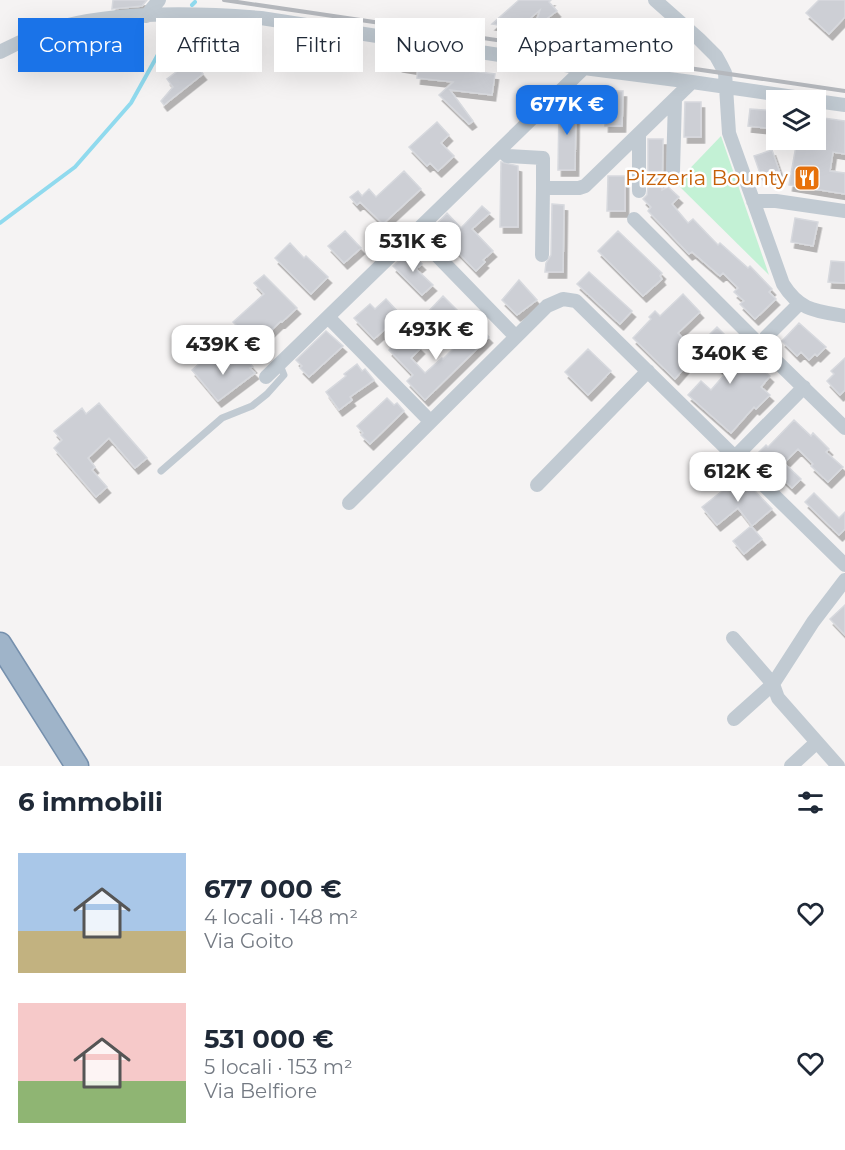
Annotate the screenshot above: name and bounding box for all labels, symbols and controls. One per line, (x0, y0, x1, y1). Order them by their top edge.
chip: Compra (18, 18, 144, 72)
chip: Affitta (156, 18, 262, 72)
chip: Filtri (274, 18, 363, 72)
chip: Nuovo (375, 18, 485, 72)
chip: Appartamento (497, 18, 694, 72)
pin: 677K € (518, 85, 616, 136)
map controls (766, 90, 826, 150)
button: layers (766, 90, 826, 150)
text: 677K € (530, 92, 604, 116)
restaurant icon: Pizzeria Bounty (792, 163, 822, 193)
place label: Pizzeria Bounty (625, 165, 789, 190)
pin: 531K € (364, 222, 462, 273)
text: 531K € (379, 229, 447, 253)
pin: 493K € (387, 310, 485, 361)
text: 493K € (399, 317, 473, 341)
pin: 439K € (174, 325, 272, 376)
text: 439K € (186, 332, 260, 356)
pin: 340K € (681, 334, 779, 385)
text: 340K € (692, 341, 768, 365)
pin: 612K € (689, 452, 787, 503)
text: 612K € (703, 459, 773, 483)
text: 6 immobili (18, 786, 163, 818)
icon: filters (794, 786, 827, 819)
text: 677 000 € (204, 873, 341, 905)
icon: home (66, 877, 138, 949)
icon: heart (794, 897, 827, 930)
text: 4 locali · 148 m² (204, 905, 358, 929)
text: Via Goito (204, 929, 294, 953)
text: 531 000 € (204, 1023, 334, 1055)
icon: home (66, 1027, 138, 1099)
icon: heart (794, 1047, 827, 1080)
text: 5 locali · 153 m² (204, 1055, 353, 1079)
text: Via Belfiore (204, 1079, 317, 1103)

